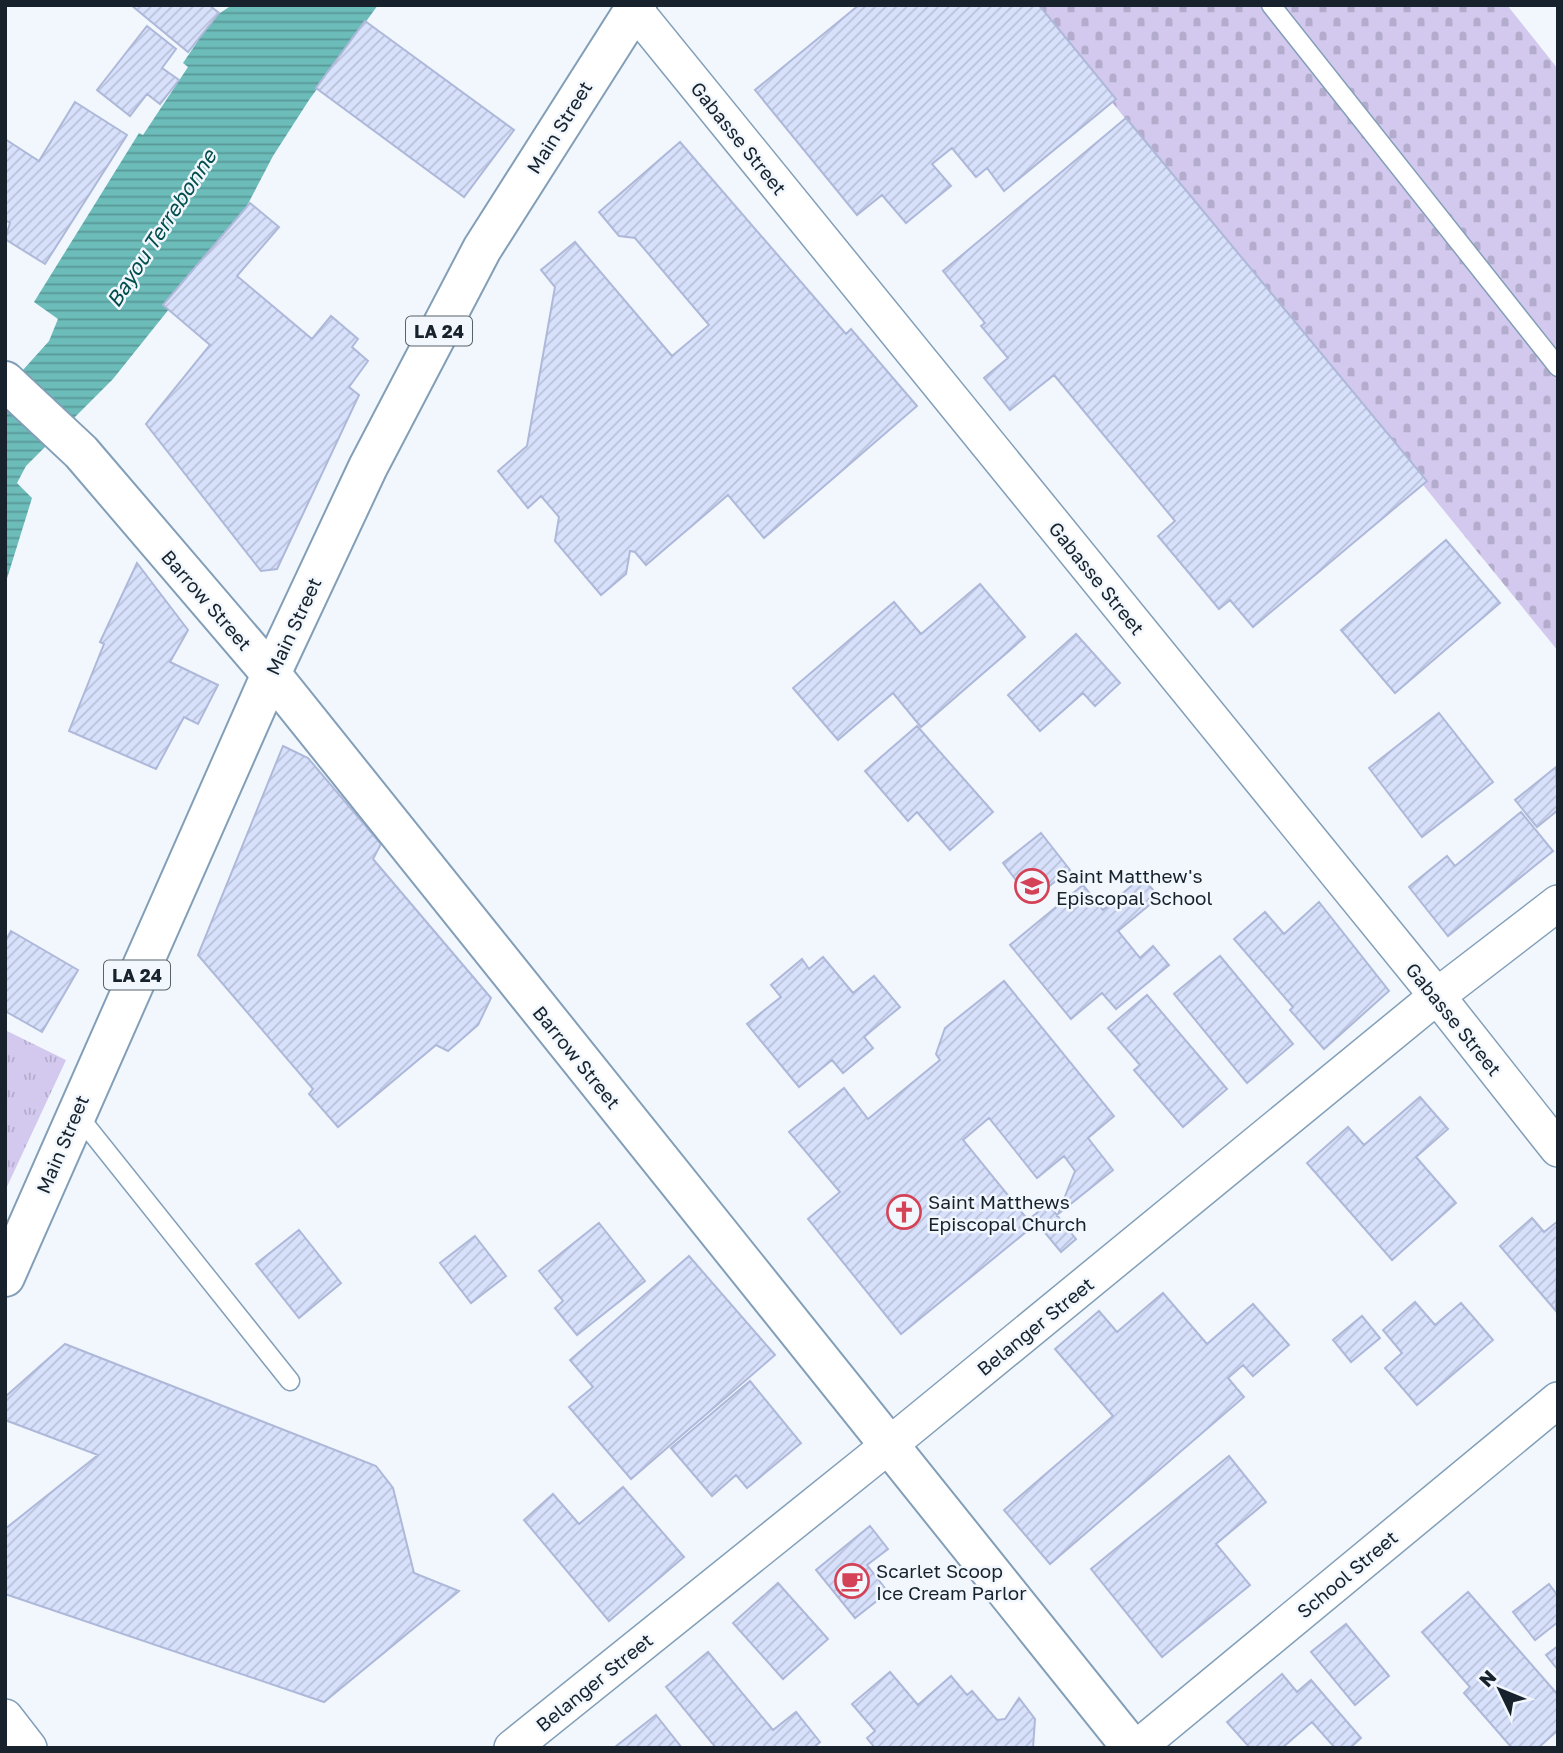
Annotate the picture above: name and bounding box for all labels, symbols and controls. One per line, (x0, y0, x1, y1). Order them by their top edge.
street label: Main Street (521, 76, 597, 178)
street label: Gabasse Street (686, 77, 792, 199)
water label: Bayou Terrebonne (100, 143, 223, 312)
road number: LA 24 (406, 316, 472, 346)
street label: Gabasse Street (1044, 517, 1150, 639)
street label: Barrow Street (157, 545, 257, 655)
street label: Main Street (260, 574, 326, 678)
place label: Saint Matthew's Episcopal School (1056, 864, 1213, 909)
school or university icon: Saint Matthew's Episcopal School (1013, 867, 1051, 905)
street label: Gabasse Street (1401, 958, 1507, 1080)
road number: LA 24 (104, 960, 170, 990)
street label: Barrow Street (529, 1001, 625, 1113)
street label: Main Street (31, 1091, 93, 1197)
place label: Saint Matthews Episcopal Church (928, 1190, 1087, 1235)
church icon: Saint Matthews Episcopal Church (885, 1193, 923, 1231)
street label: Belanger Street (972, 1272, 1098, 1380)
street label: School Street (1292, 1525, 1402, 1623)
place label: Scarlet Scoop Ice Cream Parlor (876, 1559, 1027, 1604)
cafe icon: Scarlet Scoop Ice Cream Parlor (833, 1562, 871, 1600)
street label: Belanger Street (531, 1628, 657, 1736)
north arrow (1465, 1655, 1535, 1725)
text: N (1474, 1665, 1501, 1691)

